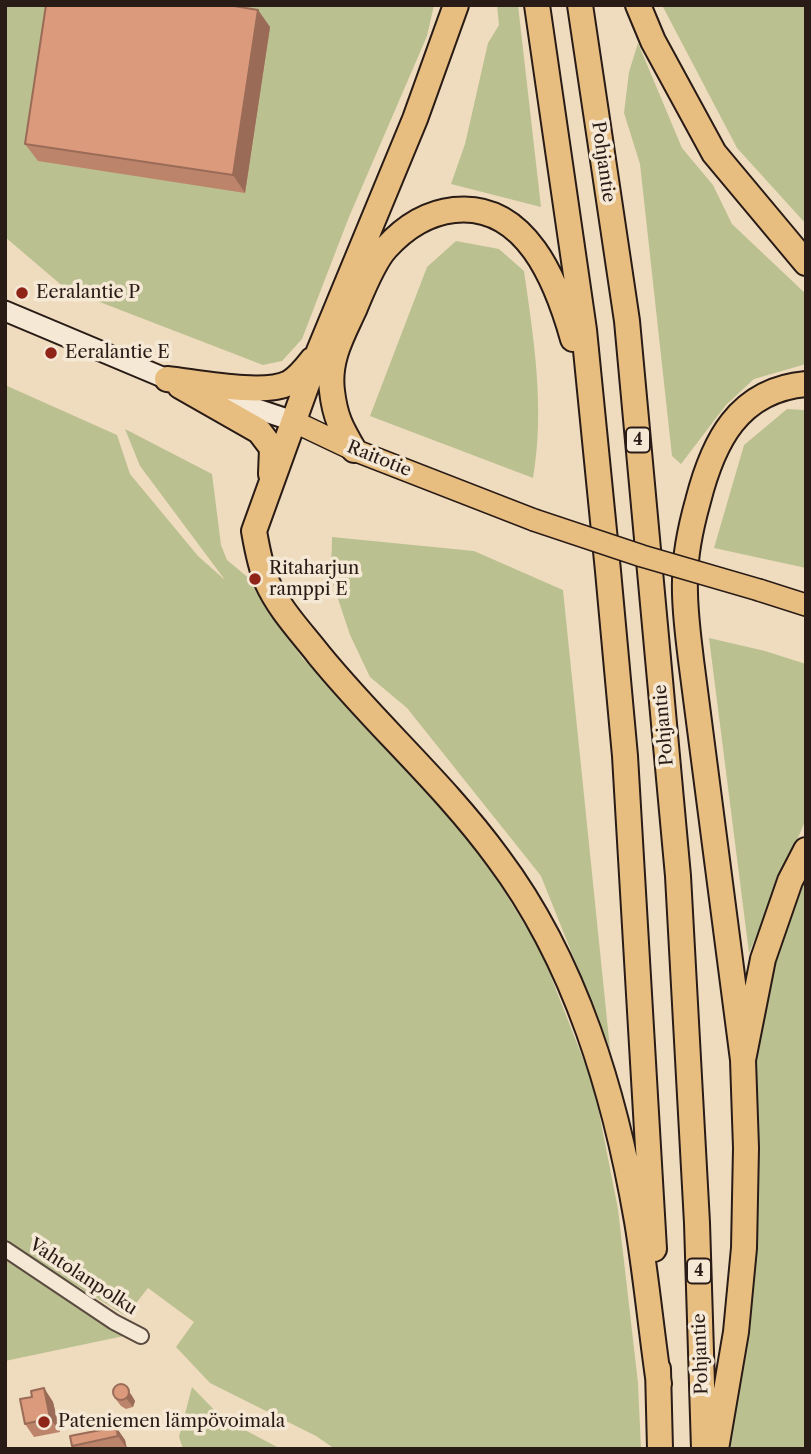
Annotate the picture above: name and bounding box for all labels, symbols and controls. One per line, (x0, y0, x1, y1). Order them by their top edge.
street label: Pohjantie (587, 120, 619, 204)
place label: Eeralantie P (36, 282, 140, 304)
marker: Eeralantie P (14, 285, 30, 301)
place label: Eeralantie E (65, 342, 170, 364)
marker: Eeralantie E (43, 345, 59, 361)
road number: 4 (626, 428, 650, 452)
street label: Raitotie (344, 436, 414, 482)
place label: Ritaharjun ramppi E (269, 558, 359, 600)
marker: Ritaharjun ramppi E (247, 571, 263, 587)
street label: Pohjantie (650, 683, 678, 767)
street label: Vahtolanpolku (25, 1234, 141, 1320)
road number: 4 (687, 1259, 711, 1284)
street label: Pohjantie (689, 1313, 713, 1395)
place label: Pateniemen lämpövoimala (58, 1411, 285, 1433)
marker: Pateniemen lämpövoimala (36, 1414, 52, 1430)

